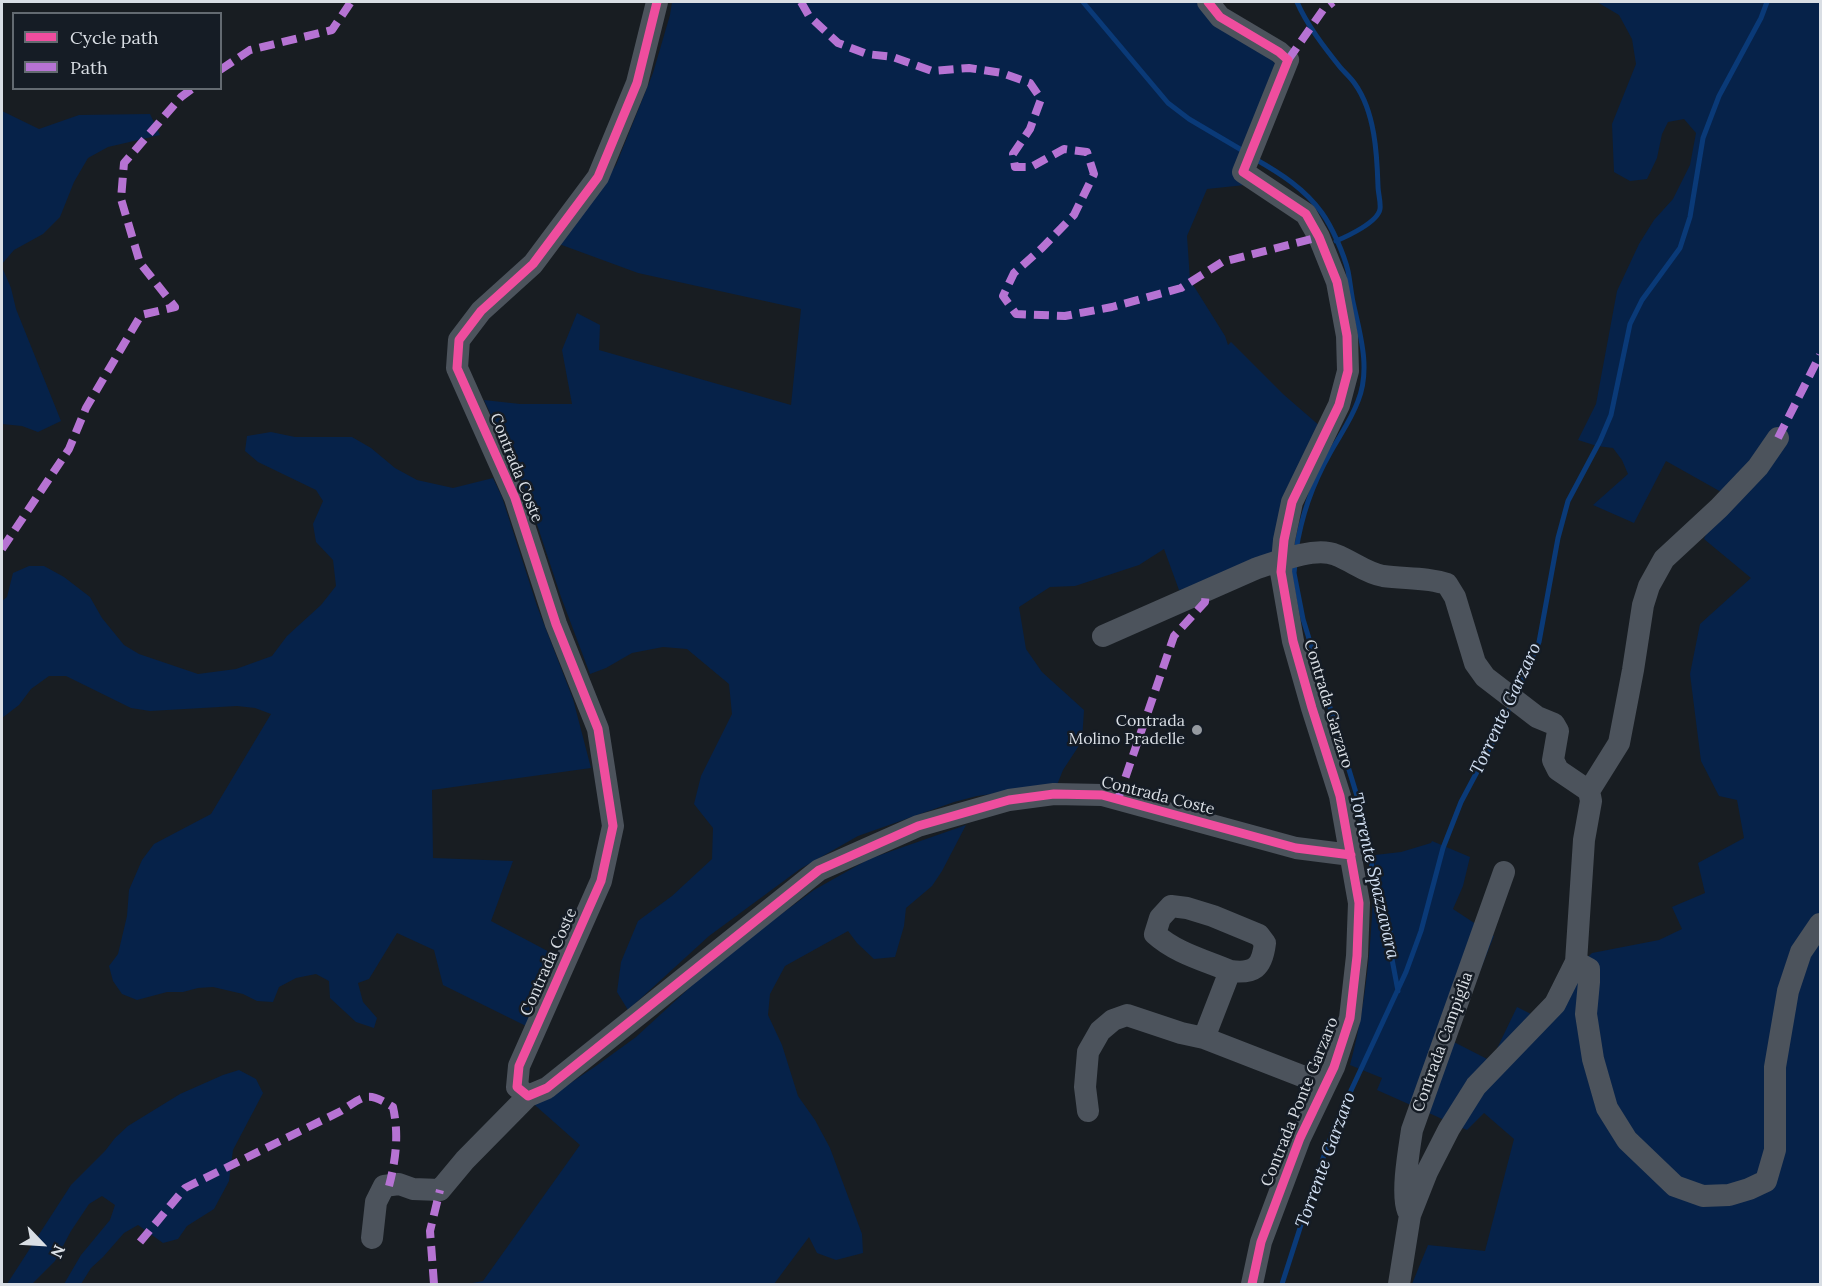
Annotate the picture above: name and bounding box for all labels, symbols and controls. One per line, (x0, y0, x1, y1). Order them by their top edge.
legend (12, 12, 222, 90)
text: Cycle path (70, 26, 159, 49)
text: Path (70, 56, 108, 79)
street label: Contrada Coste (485, 411, 547, 525)
street label: Contrada Garzaro (1299, 637, 1357, 771)
water label: Torrente Garzaro (1466, 640, 1546, 778)
place label: Contrada Molino Pradelle (1069, 711, 1185, 749)
marker: Contrada Molino Pradelle (1190, 723, 1204, 737)
street label: Contrada Coste (1099, 773, 1217, 819)
water label: Torrente Spazzavara (1344, 791, 1404, 961)
street label: Contrada Coste (517, 905, 581, 1019)
street label: Contrada Campiglia (1409, 969, 1477, 1115)
street label: Contrada Ponte Garzaro (1257, 1015, 1343, 1189)
water label: Torrente Garzaro (1291, 1089, 1361, 1231)
north arrow (12, 1214, 72, 1274)
text: N (47, 1242, 70, 1261)

